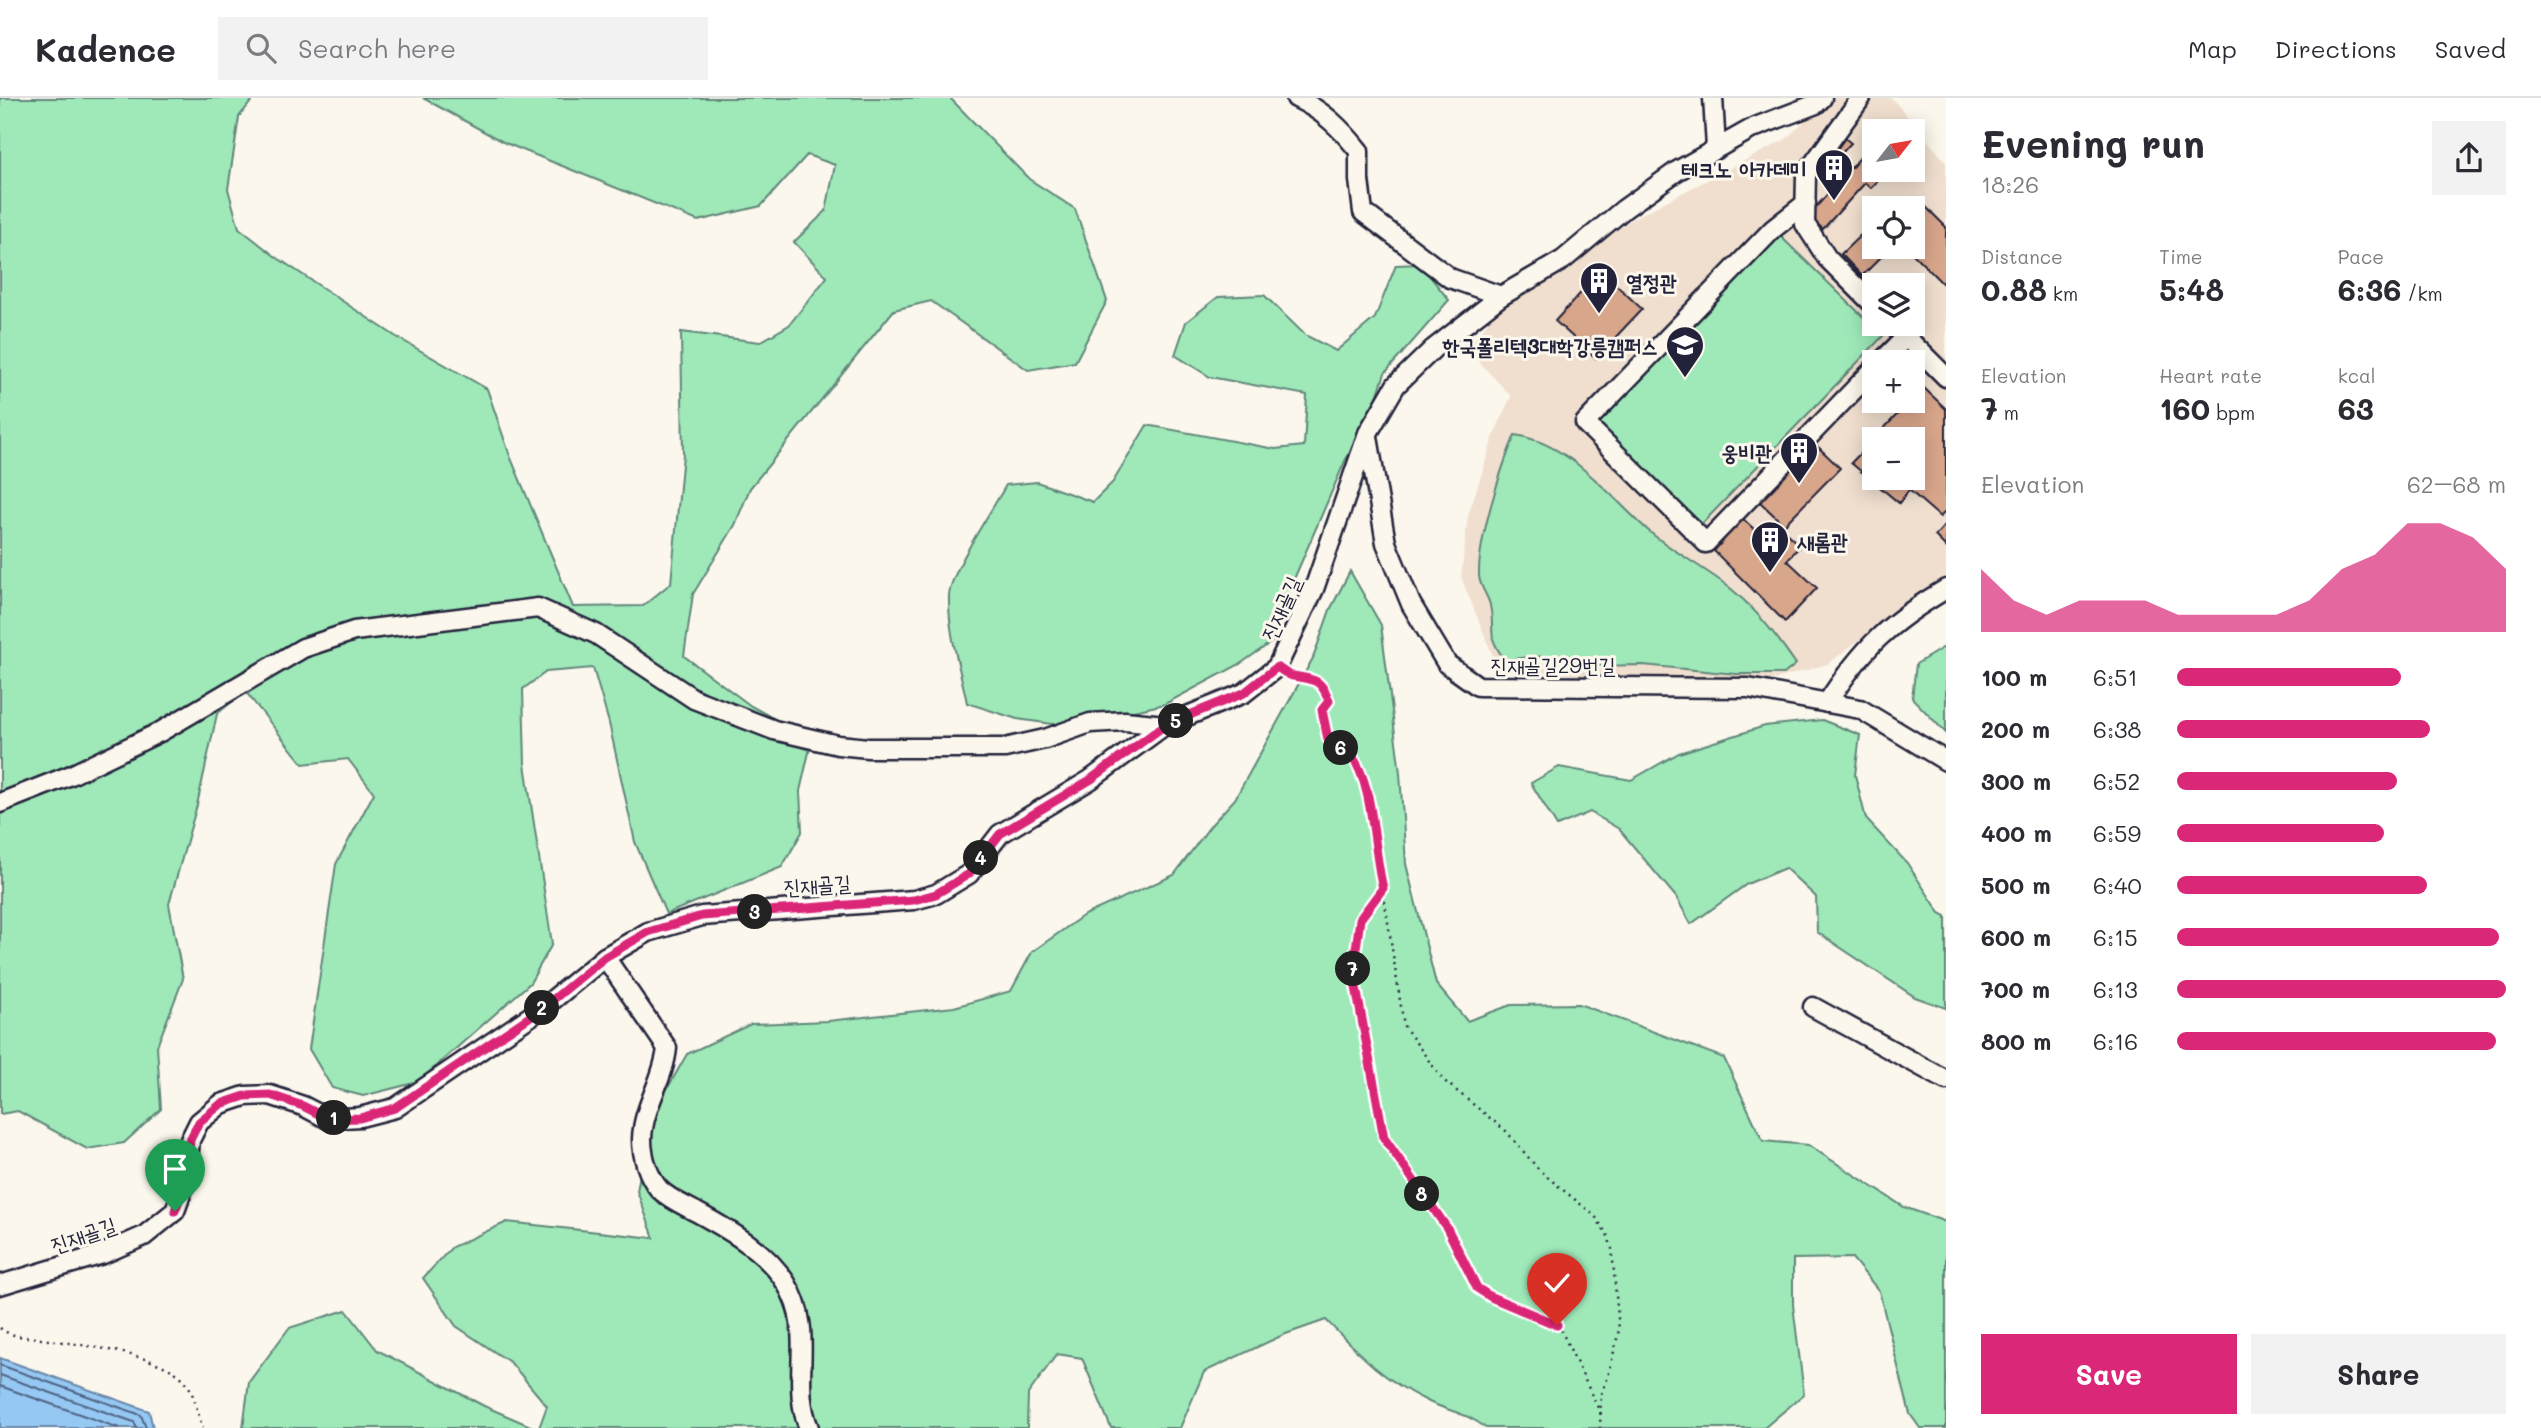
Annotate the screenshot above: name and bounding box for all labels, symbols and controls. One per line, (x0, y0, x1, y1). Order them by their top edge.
search box (218, 17, 708, 80)
text: Kadence (35, 27, 176, 70)
icon: search (242, 29, 280, 67)
text: Search here (298, 31, 456, 65)
text: Map (2188, 33, 2237, 64)
text: Directions (2275, 33, 2397, 64)
text: Saved (2435, 33, 2506, 64)
text: Evening run (1981, 118, 2205, 168)
north arrow (1862, 119, 1925, 182)
map controls (1862, 119, 1925, 490)
button: share (2432, 121, 2506, 195)
building icon: 테크노 아카데미 (1813, 147, 1855, 202)
place label: 테크노 아카데미 (1681, 155, 1807, 182)
text: 18:26 (1981, 169, 2039, 199)
button: locate (1862, 196, 1925, 259)
text: Distance (1981, 244, 2063, 269)
text: Time (2159, 244, 2203, 269)
text: Pace (2338, 244, 2384, 269)
building icon: 열정관 (1578, 260, 1620, 315)
place label: 열정관 (1626, 268, 1677, 295)
text: 0.88 (1981, 269, 2047, 309)
text: 5:48 (2159, 269, 2224, 309)
text: 6:36 (2338, 269, 2401, 309)
button: layers (1862, 273, 1925, 336)
text: km (2047, 281, 2078, 306)
text: /km (2401, 281, 2443, 306)
school or university icon: 한국폴리텍3대학강릉캠퍼스 (1664, 324, 1706, 379)
place label: 한국폴리텍3대학강릉캠퍼스 (1442, 332, 1658, 359)
button: + (1862, 350, 1925, 413)
text: Elevation (1981, 363, 2066, 388)
text: Heart rate (2159, 363, 2262, 388)
text: kcal (2338, 363, 2376, 388)
text: 7 (1981, 388, 1998, 428)
text: 160 (2159, 388, 2210, 428)
text: 63 (2338, 388, 2374, 428)
text: m (1998, 400, 2019, 425)
text: bpm (2210, 400, 2255, 425)
button: − (1862, 427, 1925, 490)
building icon: 웅비관 (1778, 430, 1820, 485)
place label: 웅비관 (1721, 438, 1772, 465)
text: Elevation (1981, 469, 2084, 499)
text: 62–68 m (2407, 469, 2506, 499)
building icon: 새롬관 (1749, 519, 1791, 574)
place label: 새롬관 (1797, 527, 1848, 554)
street label: 진재골길 (1254, 572, 1306, 644)
street label: 진재골길29번길 (1490, 651, 1616, 678)
text: 100 m (1981, 662, 2047, 692)
text: 6:51 (2093, 662, 2138, 692)
pin: 5 (1158, 704, 1194, 738)
text: 5 (1170, 708, 1181, 733)
text: 200 m (1981, 714, 2050, 744)
text: 6:38 (2093, 714, 2141, 744)
pin: 6 (1324, 730, 1358, 766)
text: 6 (1335, 735, 1346, 760)
text: 300 m (1981, 766, 2051, 796)
text: 6:52 (2093, 766, 2140, 796)
text: 400 m (1981, 818, 2052, 848)
text: 6:59 (2093, 818, 2141, 848)
pin: 4 (964, 840, 998, 876)
text: 4 (974, 845, 987, 870)
street label: 진재골길 (782, 868, 852, 900)
text: 500 m (1981, 870, 2051, 900)
text: 6:40 (2093, 870, 2142, 900)
pin: 3 (738, 894, 772, 930)
text: 3 (749, 899, 760, 924)
text: 600 m (1981, 922, 2051, 952)
text: 6:15 (2093, 922, 2138, 952)
pin: 7 (1336, 952, 1370, 986)
text: 7 (1347, 956, 1358, 981)
text: 700 m (1981, 974, 2050, 1004)
text: 6:13 (2093, 974, 2138, 1004)
pin: 2 (524, 990, 560, 1026)
text: 2 (536, 995, 547, 1020)
text: 800 m (1981, 1026, 2051, 1056)
text: 6:16 (2093, 1026, 2138, 1056)
pin: 1 (316, 1100, 352, 1136)
text: 1 (329, 1105, 338, 1130)
pin (145, 1139, 205, 1211)
icon: arrive (156, 1150, 194, 1188)
pin: 8 (1404, 1176, 1440, 1212)
text: 8 (1416, 1181, 1427, 1206)
street label: 진재골길 (47, 1210, 119, 1258)
pin (1527, 1253, 1587, 1325)
icon: check (1538, 1264, 1576, 1302)
button: Save (1981, 1334, 2237, 1414)
button: Share (2251, 1334, 2506, 1414)

